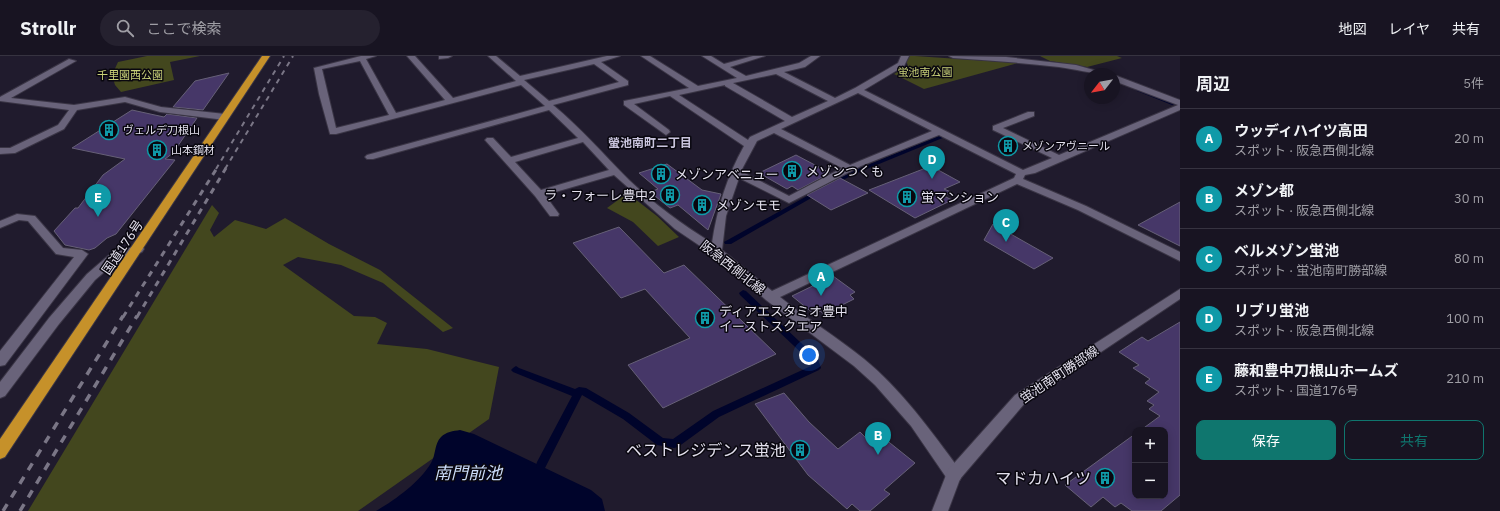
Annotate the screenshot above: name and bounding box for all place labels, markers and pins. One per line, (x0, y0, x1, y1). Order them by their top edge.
building icon: ヴェルデ刀根山 (98, 119, 120, 141)
place label: ヴェルデ刀根山 (123, 123, 200, 137)
building icon: メゾンアヴニール (997, 135, 1019, 157)
building icon: 山本鋼材 (146, 139, 168, 161)
place label: メゾンアヴニール (1022, 139, 1110, 153)
place label: 山本鋼材 (171, 143, 215, 157)
pin: D (919, 146, 945, 179)
building icon: メゾンつくも (781, 160, 803, 182)
building icon: メゾンアベニュー (650, 163, 672, 185)
place label: メゾンつくも (806, 163, 884, 180)
place label: メゾンアベニュー (675, 166, 779, 183)
pin: E (85, 184, 111, 217)
building icon: ラ・フォーレ豊中2 (659, 184, 681, 206)
building icon: 蛍マンション (896, 186, 918, 208)
place label: ラ・フォーレ豊中2 (544, 187, 656, 204)
place label: 蛍マンション (921, 189, 999, 206)
building icon: メゾンモモ (691, 194, 713, 216)
place label: メゾンモモ (716, 197, 781, 214)
pin: C (993, 209, 1019, 242)
pin: A (808, 263, 834, 296)
place label: ディアエスタミオ豊中 イーストスクエア (719, 303, 848, 335)
building icon: ディアエスタミオ豊中 イーストスクエア (694, 307, 716, 329)
pin: B (865, 422, 891, 455)
building icon: ベストレジデンス蛍池 (789, 439, 811, 461)
place label: ベストレジデンス蛍池 (626, 440, 786, 460)
building icon: マドカハイツ (1094, 467, 1116, 489)
place label: マドカハイツ (995, 468, 1091, 488)

